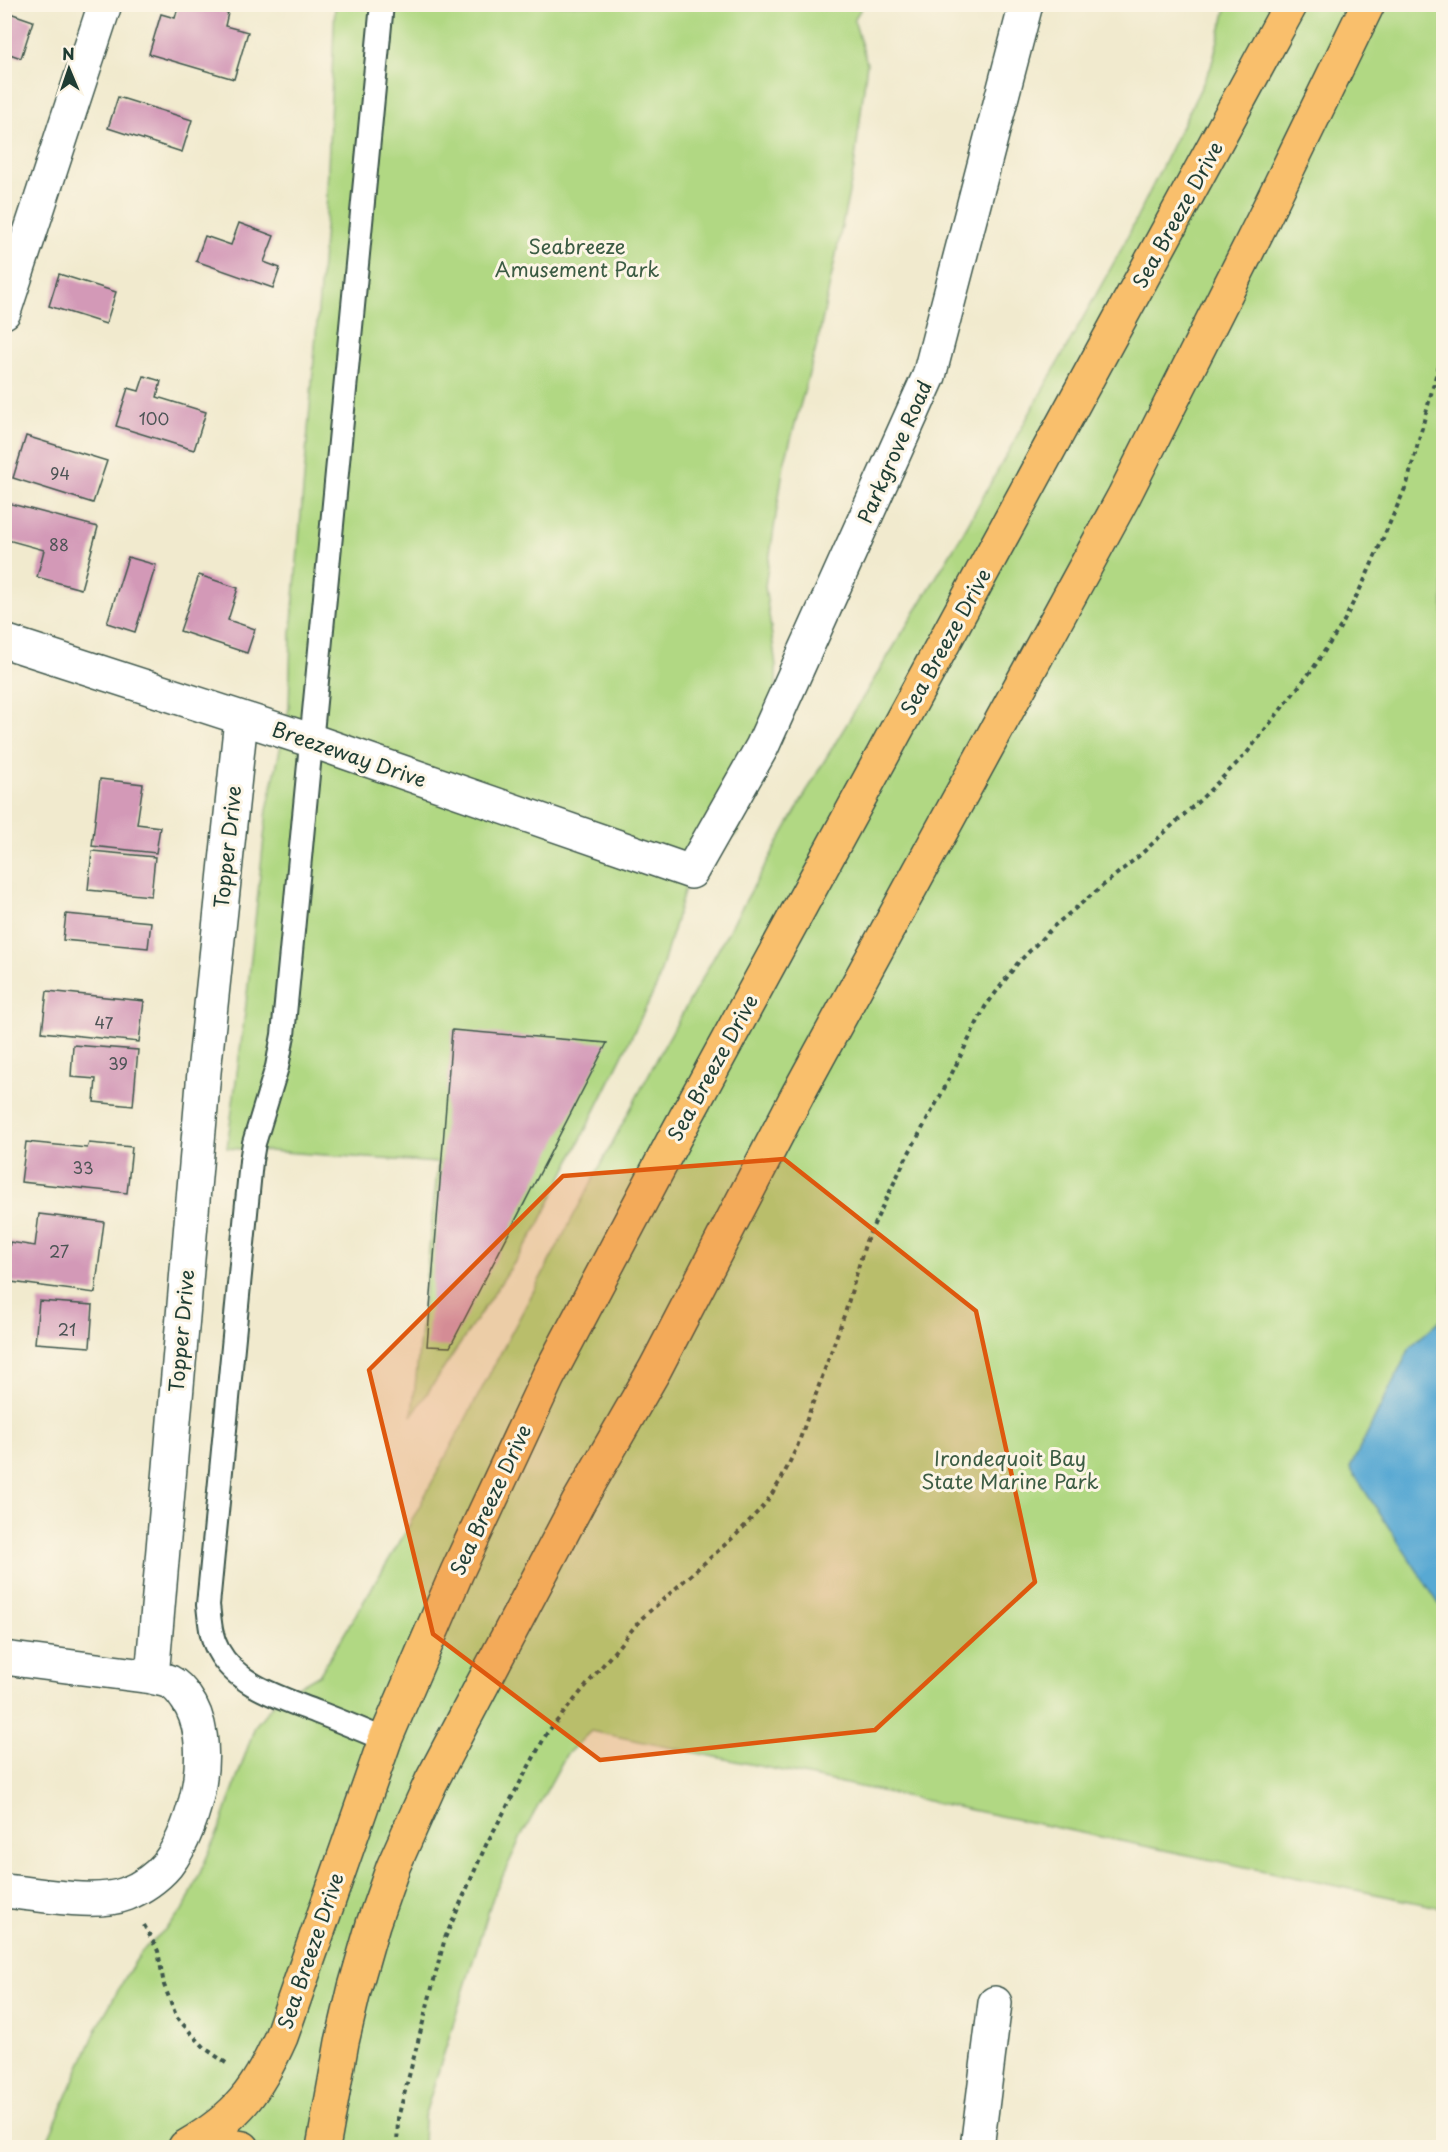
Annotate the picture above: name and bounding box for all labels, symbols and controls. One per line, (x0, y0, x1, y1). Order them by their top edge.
north arrow (39, 39, 99, 99)
text: N (62, 41, 75, 65)
street label: Sea Breeze Drive (1124, 136, 1230, 293)
park label: Seabreeze Amusement Park (495, 231, 659, 284)
street label: Parkgrove Road (849, 375, 939, 528)
house number: 100 (139, 406, 169, 430)
house number: 94 (50, 461, 70, 485)
house number: 88 (49, 532, 69, 556)
street label: Sea Breeze Drive (892, 563, 998, 720)
street label: Breezeway Drive (268, 714, 430, 795)
street label: Topper Drive (206, 784, 248, 910)
street label: Sea Breeze Drive (659, 989, 765, 1146)
house number: 47 (95, 1010, 114, 1034)
house number: 39 (108, 1051, 128, 1075)
house number: 33 (72, 1155, 94, 1179)
house number: 27 (49, 1239, 69, 1263)
street label: Topper Drive (161, 1268, 201, 1394)
house number: 21 (58, 1317, 76, 1341)
street label: Sea Breeze Drive (442, 1419, 538, 1580)
park label: Irondequoit Bay State Marine Park (921, 1443, 1099, 1496)
street label: Sea Breeze Drive (269, 1868, 351, 2033)

